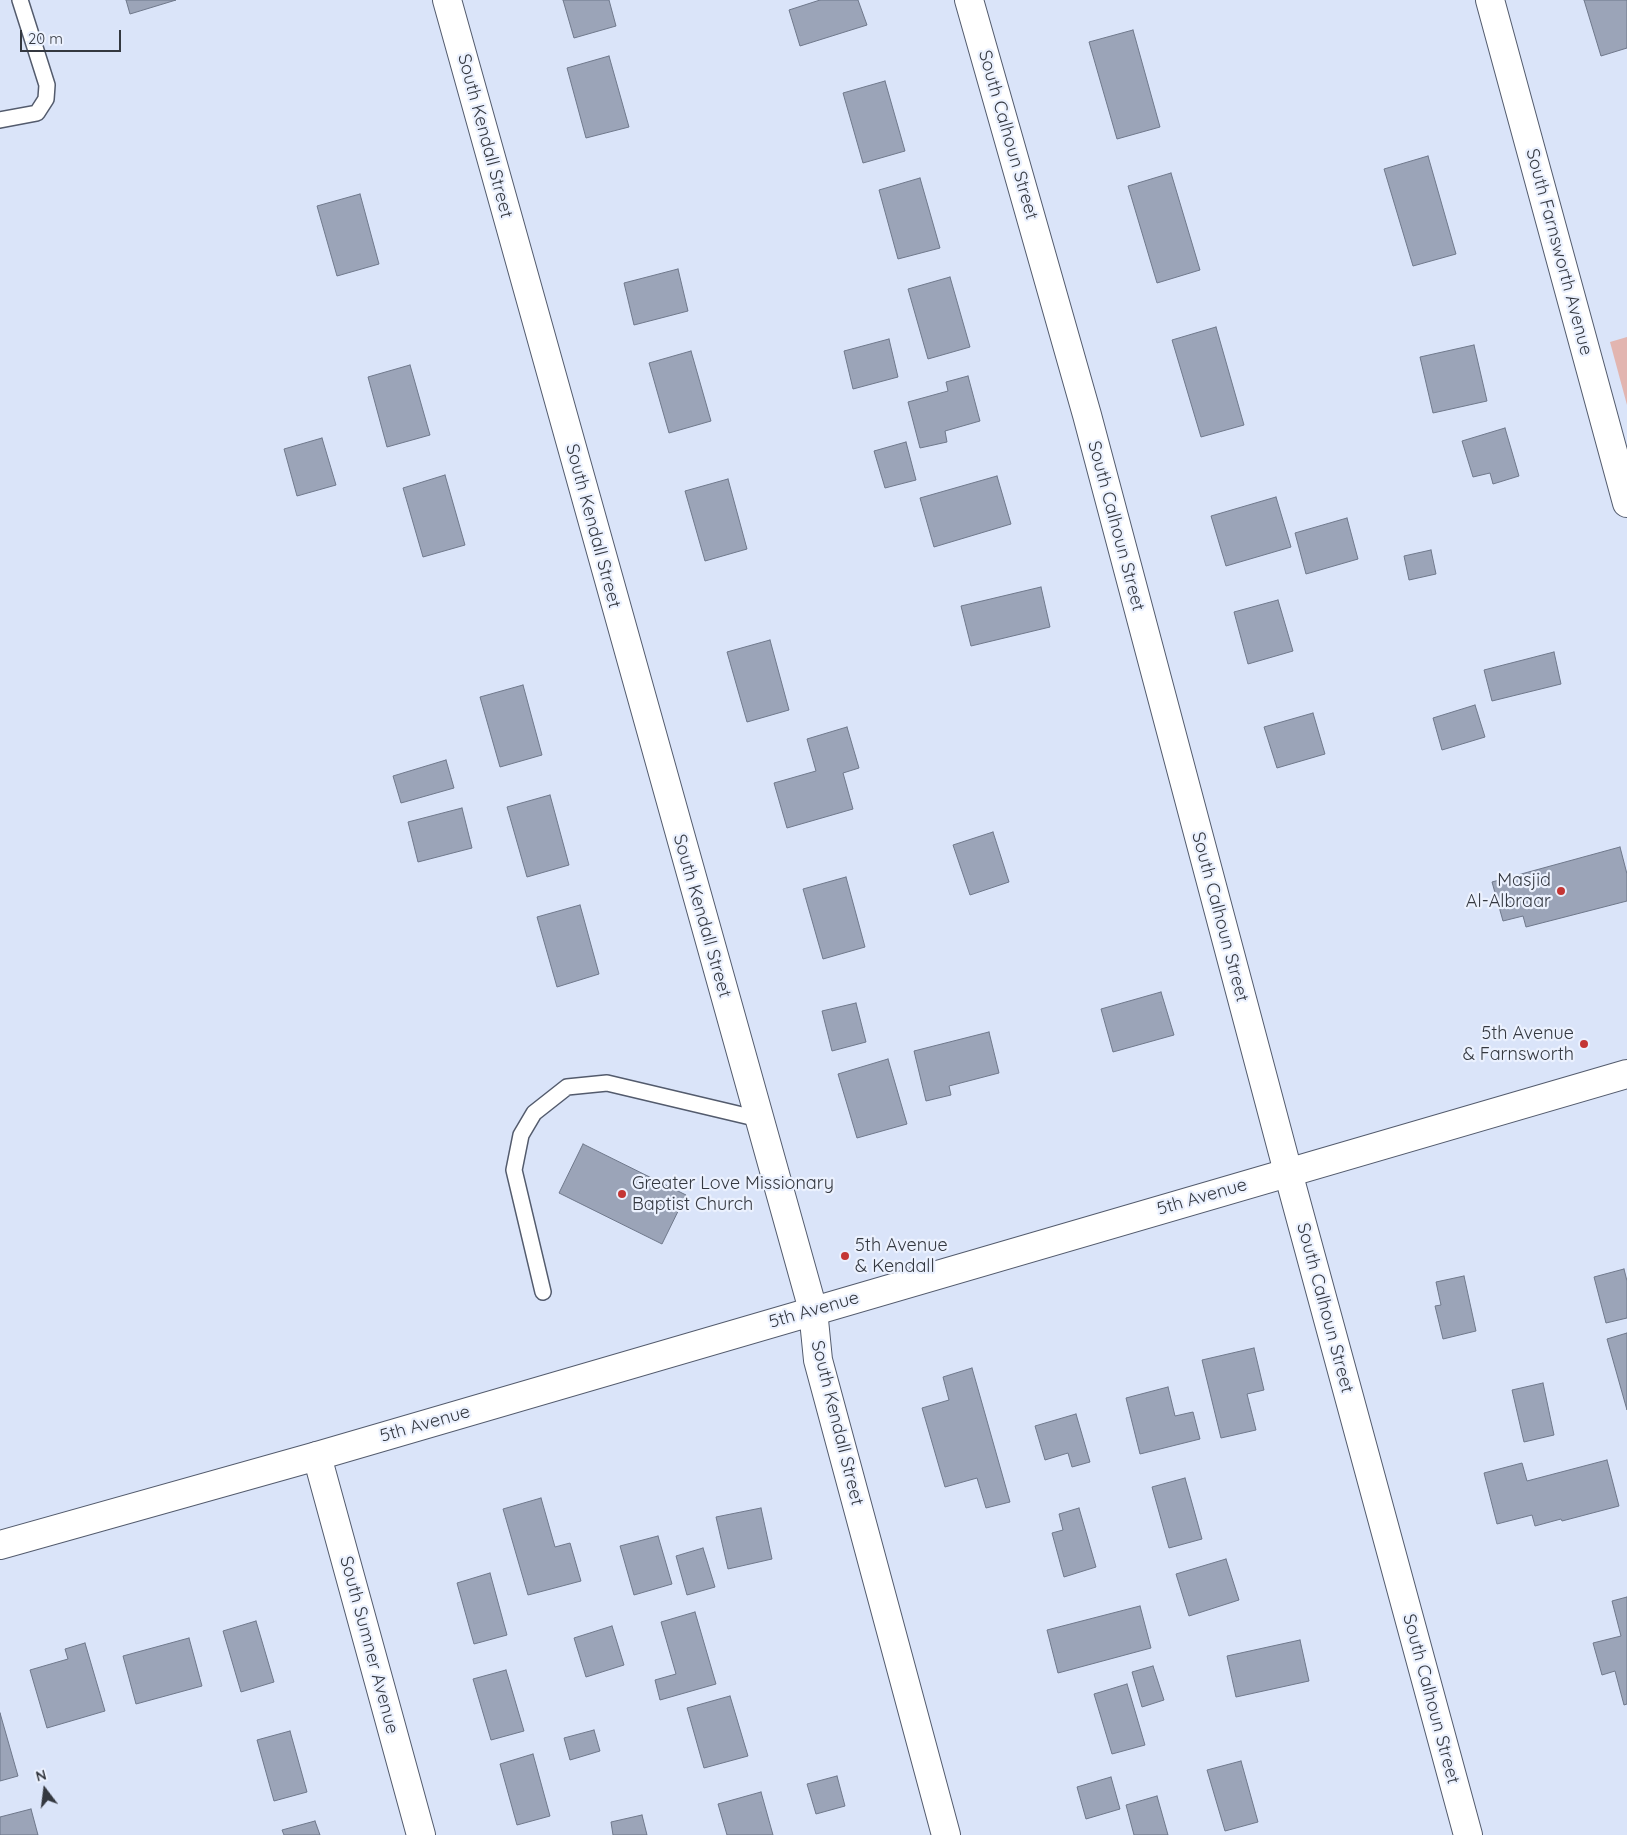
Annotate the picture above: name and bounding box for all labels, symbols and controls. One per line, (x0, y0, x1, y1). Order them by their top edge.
scale bar (22, 20, 124, 52)
text: 20 m (28, 29, 63, 48)
street label: South Calhoun Street (973, 48, 1043, 222)
street label: South Kendall Street (453, 52, 517, 220)
street label: South Farnsworth Avenue (1521, 146, 1597, 358)
street label: South Calhoun Street (1083, 439, 1149, 613)
street label: South Kendall Street (561, 442, 625, 610)
street label: South Calhoun Street (1187, 830, 1253, 1004)
street label: South Kendall Street (668, 832, 736, 1000)
place label: Masjid Al-Albraar (1466, 870, 1551, 912)
marker: Masjid Al-Albraar (1555, 885, 1567, 897)
place label: 5th Avenue & Farnsworth (1463, 1023, 1574, 1066)
marker: 5th Avenue & Farnsworth (1578, 1038, 1590, 1050)
place label: Greater Love Missionary Baptist Church (632, 1173, 834, 1216)
street label: 5th Avenue (1155, 1174, 1249, 1220)
marker: Greater Love Missionary Baptist Church (616, 1188, 628, 1200)
street label: South Calhoun Street (1292, 1221, 1358, 1395)
place label: 5th Avenue & Kendall (855, 1235, 948, 1278)
marker: 5th Avenue & Kendall (839, 1250, 851, 1262)
street label: 5th Avenue (767, 1287, 861, 1333)
street label: South Kendall Street (806, 1338, 868, 1508)
street label: 5th Avenue (378, 1401, 472, 1447)
street label: South Sumner Avenue (335, 1554, 403, 1736)
street label: South Calhoun Street (1398, 1612, 1464, 1786)
north arrow (20, 1765, 70, 1815)
text: N (34, 1765, 48, 1786)

